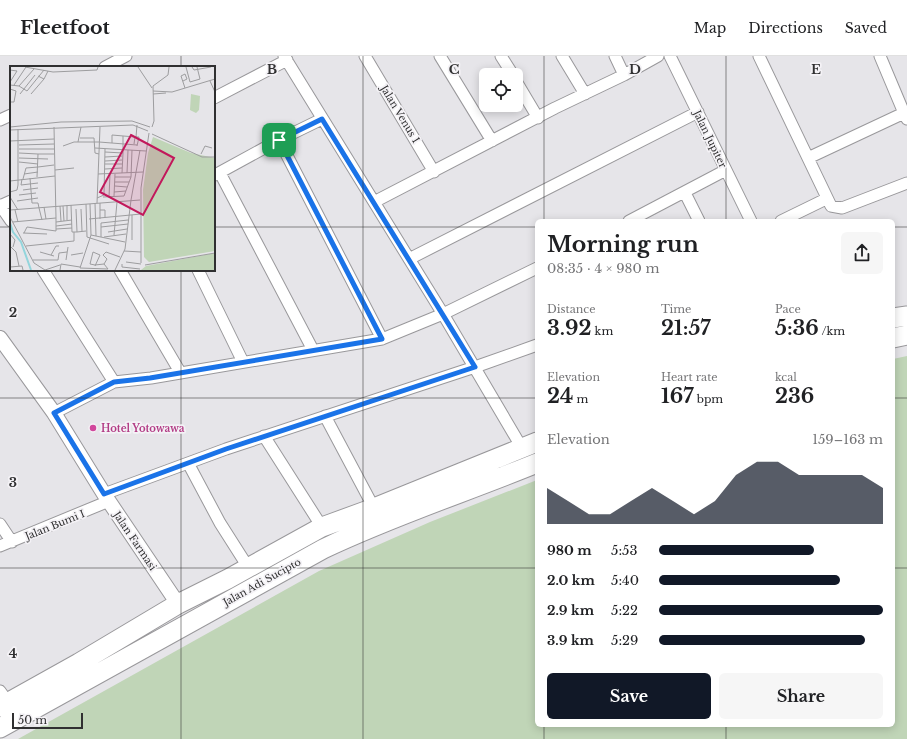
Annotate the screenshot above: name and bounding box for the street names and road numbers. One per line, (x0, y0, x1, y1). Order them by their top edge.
street label: Jalan Venus I (377, 81, 422, 145)
street label: Jalan Jupiter (690, 106, 730, 170)
street label: Jalan Bumi I (21, 507, 87, 544)
street label: Jalan Farmasi (109, 507, 160, 574)
street label: Jalan Adi Sucipto (219, 555, 304, 610)

